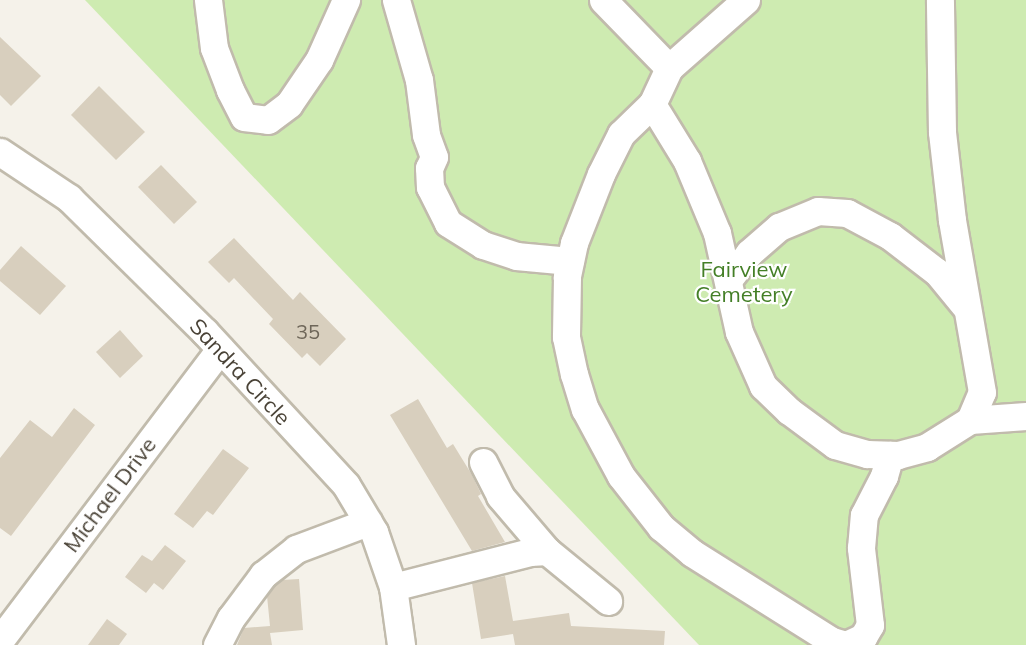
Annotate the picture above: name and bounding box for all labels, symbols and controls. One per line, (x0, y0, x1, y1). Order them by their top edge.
park label: Fairview Cemetery (695, 256, 793, 308)
street label: Sandra Circle (184, 313, 296, 431)
house number: 35 (296, 319, 320, 343)
street label: Michael Drive (58, 432, 162, 558)

